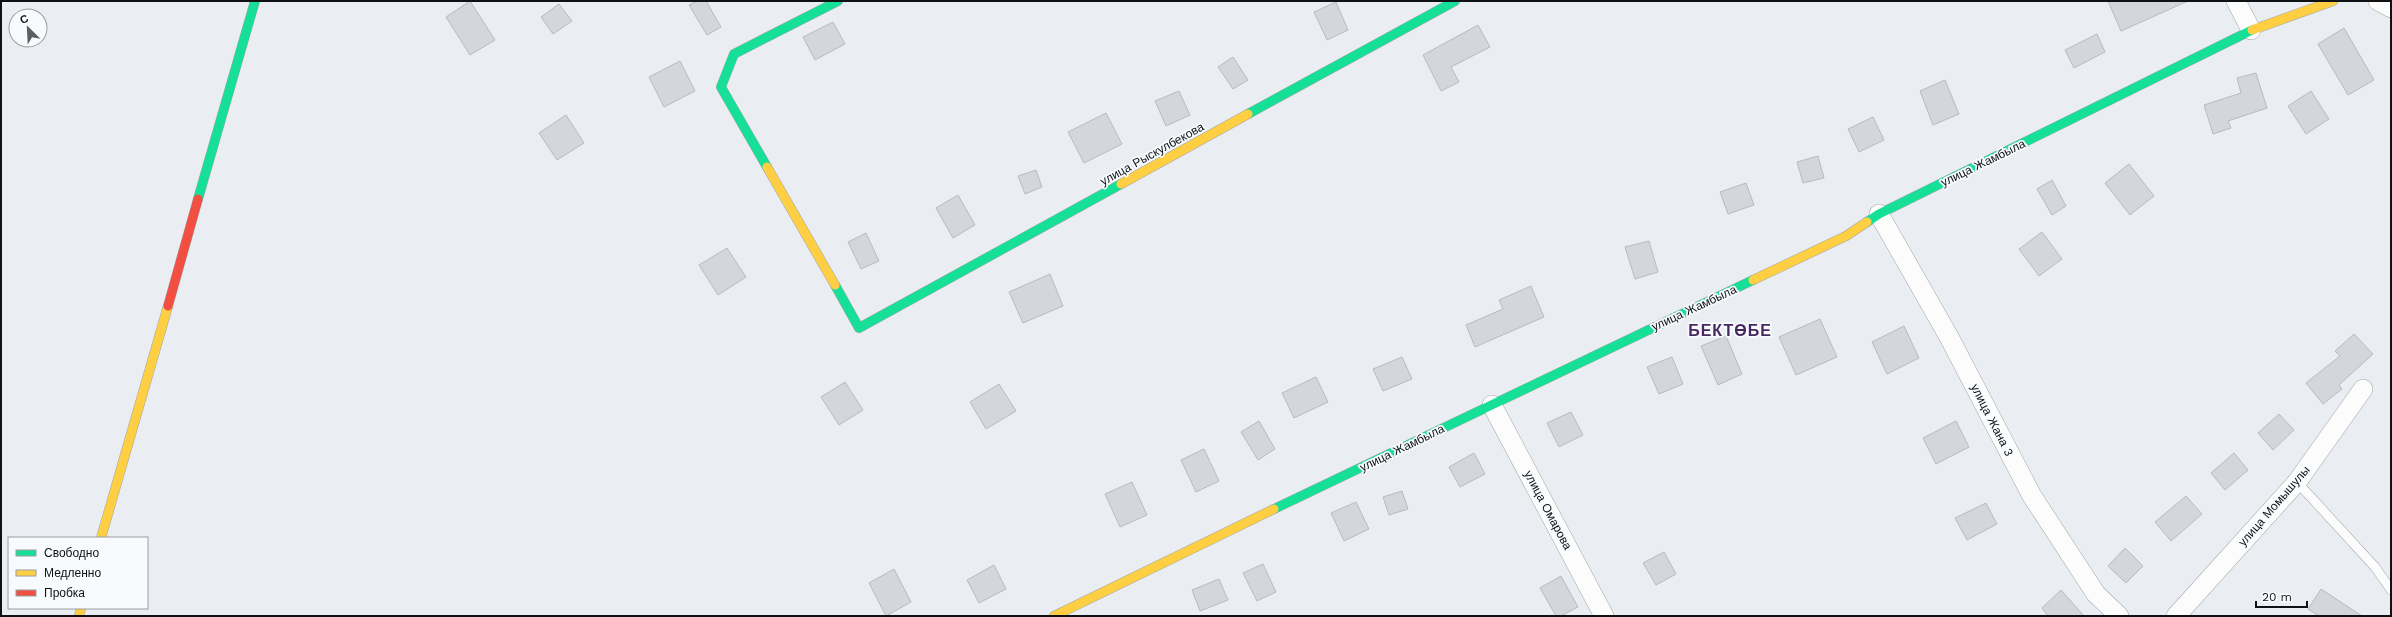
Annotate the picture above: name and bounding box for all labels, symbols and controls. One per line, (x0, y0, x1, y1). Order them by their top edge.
north arrow (8, 8, 48, 48)
text: С (18, 12, 30, 27)
street label: улица Рыскулбекова (1098, 120, 1207, 188)
street label: улица Жамбыла (1938, 136, 2028, 190)
street label: улица Жамбыла (1649, 282, 1739, 334)
district label: БЕКТӨБЕ (1688, 321, 1772, 340)
street label: улица Жана 3 (1968, 381, 2016, 459)
street label: улица Жамбыла (1357, 421, 1447, 475)
street label: улица Момышулы (2235, 463, 2313, 549)
street label: улица Омарова (1521, 468, 1575, 552)
legend (8, 537, 148, 609)
text: Свободно (44, 546, 99, 560)
text: Медленно (44, 566, 101, 580)
scale bar (2256, 583, 2307, 609)
text: Пробка (44, 586, 85, 600)
text: 20 m (2262, 590, 2292, 604)

